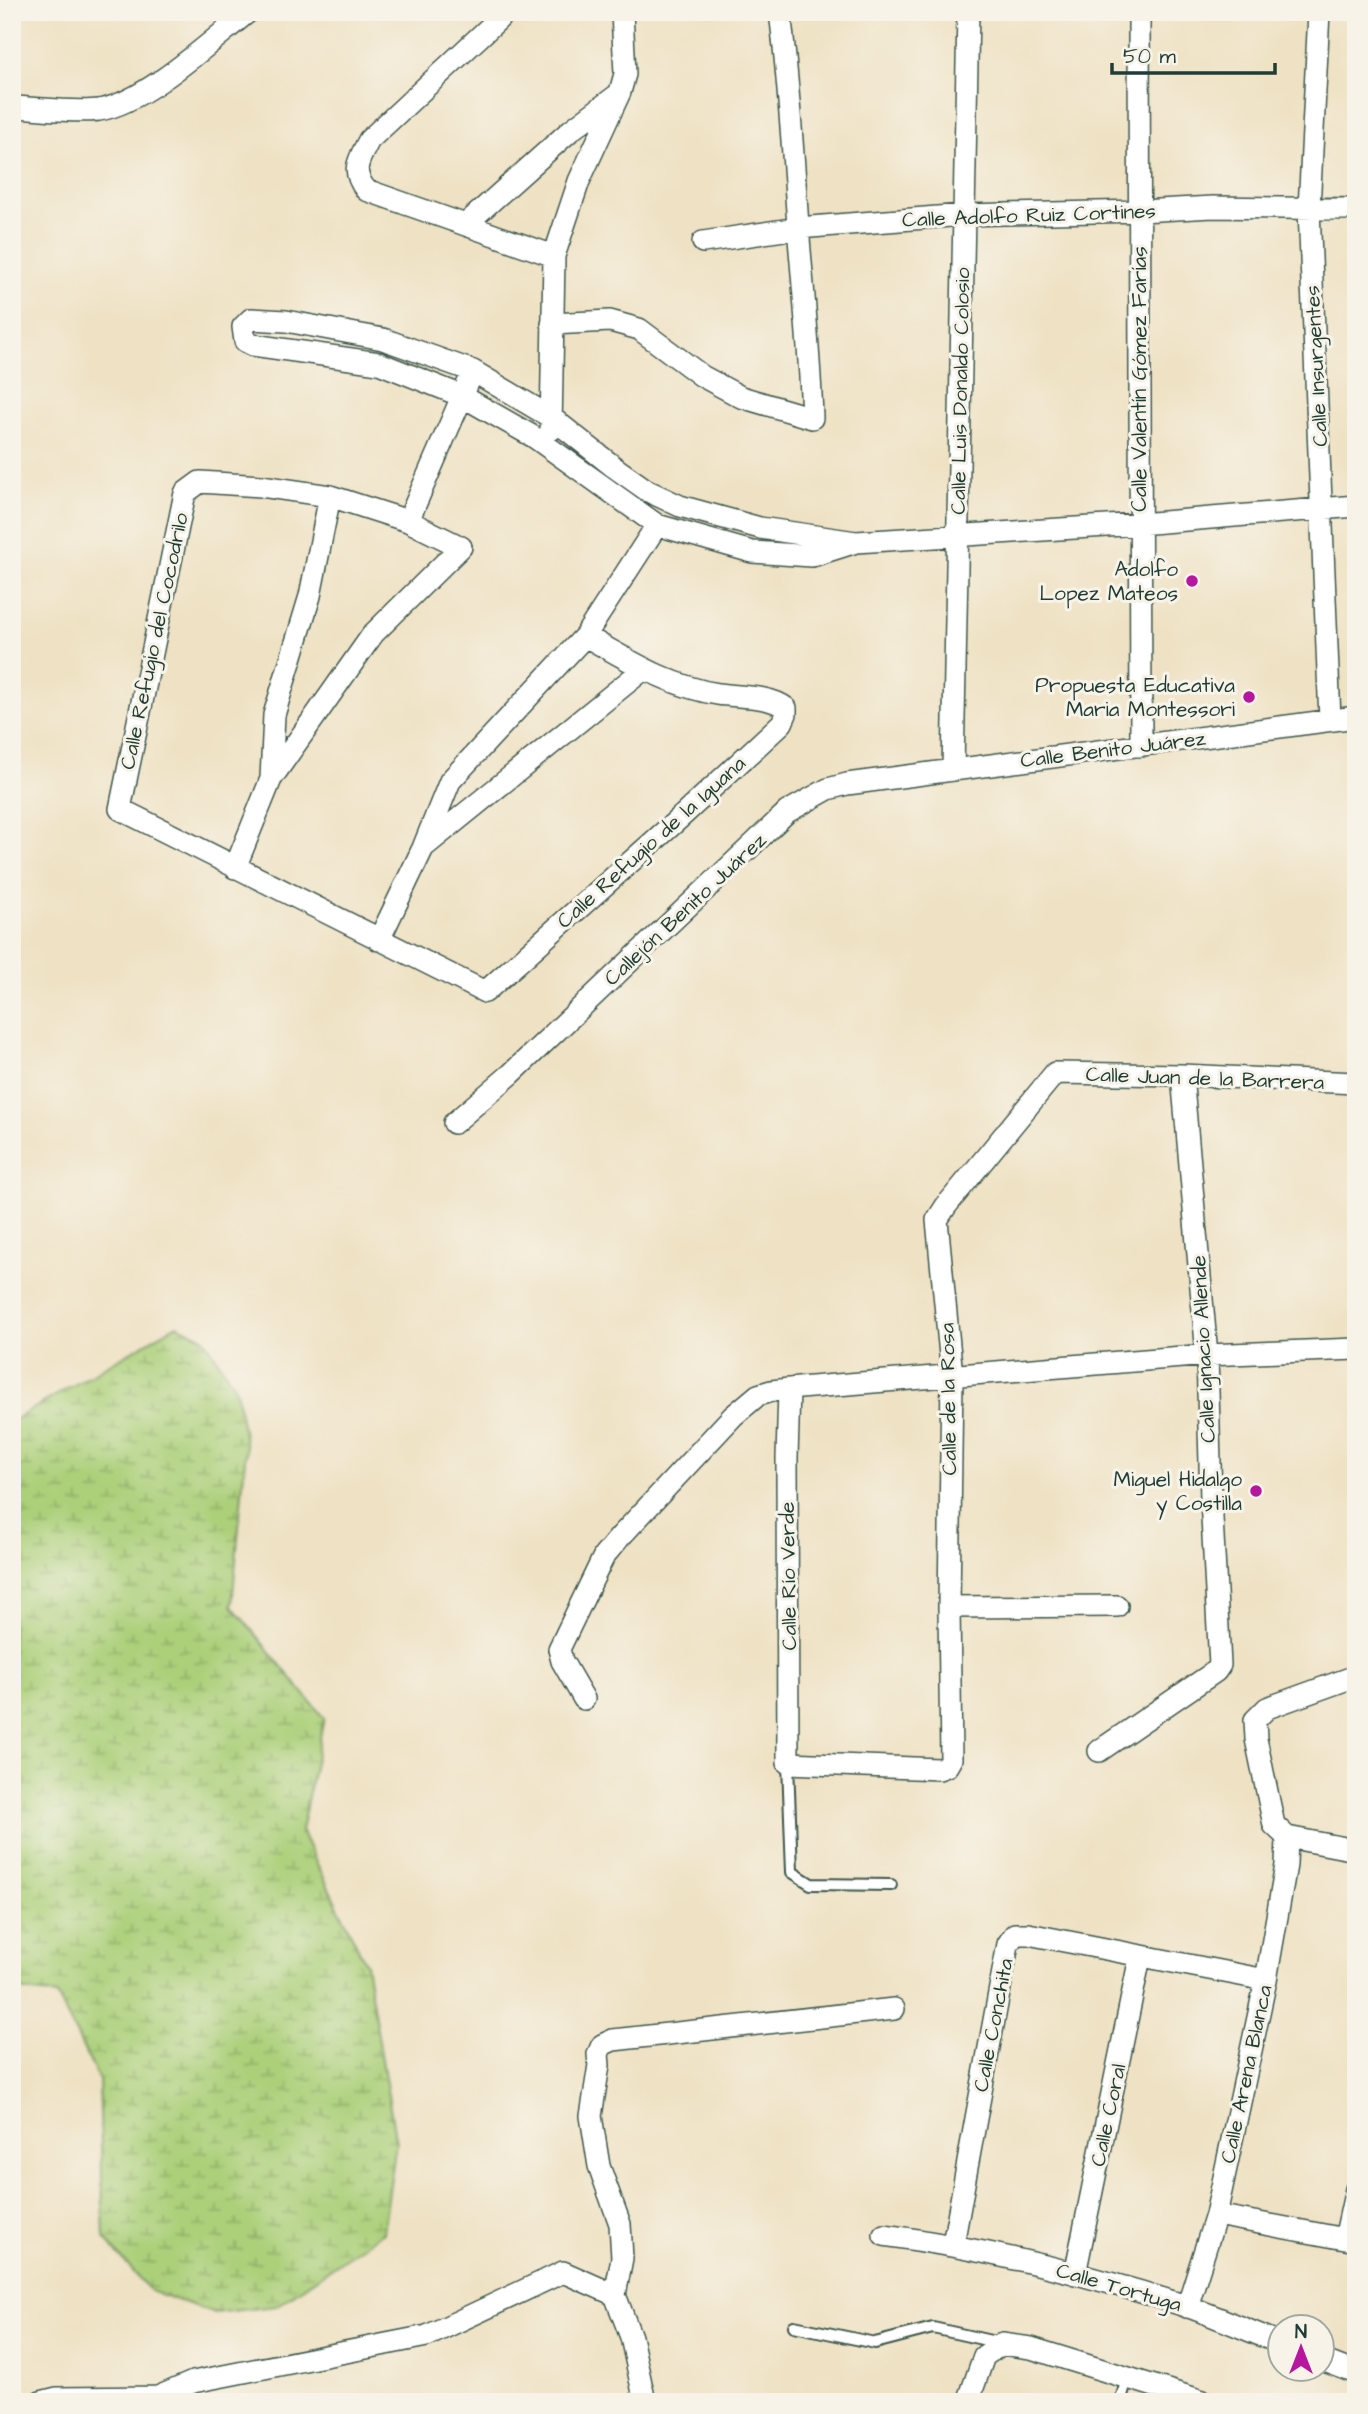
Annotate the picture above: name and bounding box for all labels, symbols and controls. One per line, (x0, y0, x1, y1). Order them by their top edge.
scale bar (1112, 32, 1275, 76)
text: 50 m (1123, 42, 1177, 71)
street label: Calle Adolfo Ruiz Cortines (902, 197, 1156, 234)
street label: Calle Valentín Gómez Farías (1125, 246, 1154, 512)
street label: Calle Luis Donaldo Colosio (944, 267, 977, 515)
street label: Calle Insurgentes (1298, 284, 1337, 447)
street label: Calle Refugio del Cocodrilo (113, 510, 198, 773)
place label: Adolfo Lopez Mateos (1040, 555, 1178, 609)
marker: Adolfo Lopez Mateos (1184, 573, 1200, 589)
place label: Propuesta Educativa Maria Montessori (1035, 671, 1235, 724)
marker: Propuesta Educativa Maria Montessori (1241, 689, 1257, 705)
street label: Calle Benito Juárez (1019, 724, 1208, 775)
street label: Calle Refugio de la Iguana (551, 749, 754, 937)
street label: Callejón Benito Juárez (598, 826, 773, 992)
street label: Calle Juan de la Barrera (1085, 1060, 1325, 1097)
street label: Calle Ignacio Allende (1184, 1254, 1225, 1444)
street label: Calle de la Rosa (933, 1322, 964, 1476)
place label: Miguel Hidalgo y Costilla (1114, 1465, 1242, 1520)
marker: Miguel Hidalgo y Costilla (1248, 1483, 1264, 1499)
street label: Calle Río Verde (773, 1501, 804, 1651)
street label: Calle Conchita (966, 1956, 1021, 2094)
street label: Calle Arena Blanca (1213, 1982, 1280, 2166)
street label: Calle Coral (1083, 2061, 1134, 2169)
street label: Calle Tortuga (1052, 2256, 1185, 2321)
north arrow (1266, 2312, 1336, 2382)
text: N (1295, 2319, 1307, 2346)

